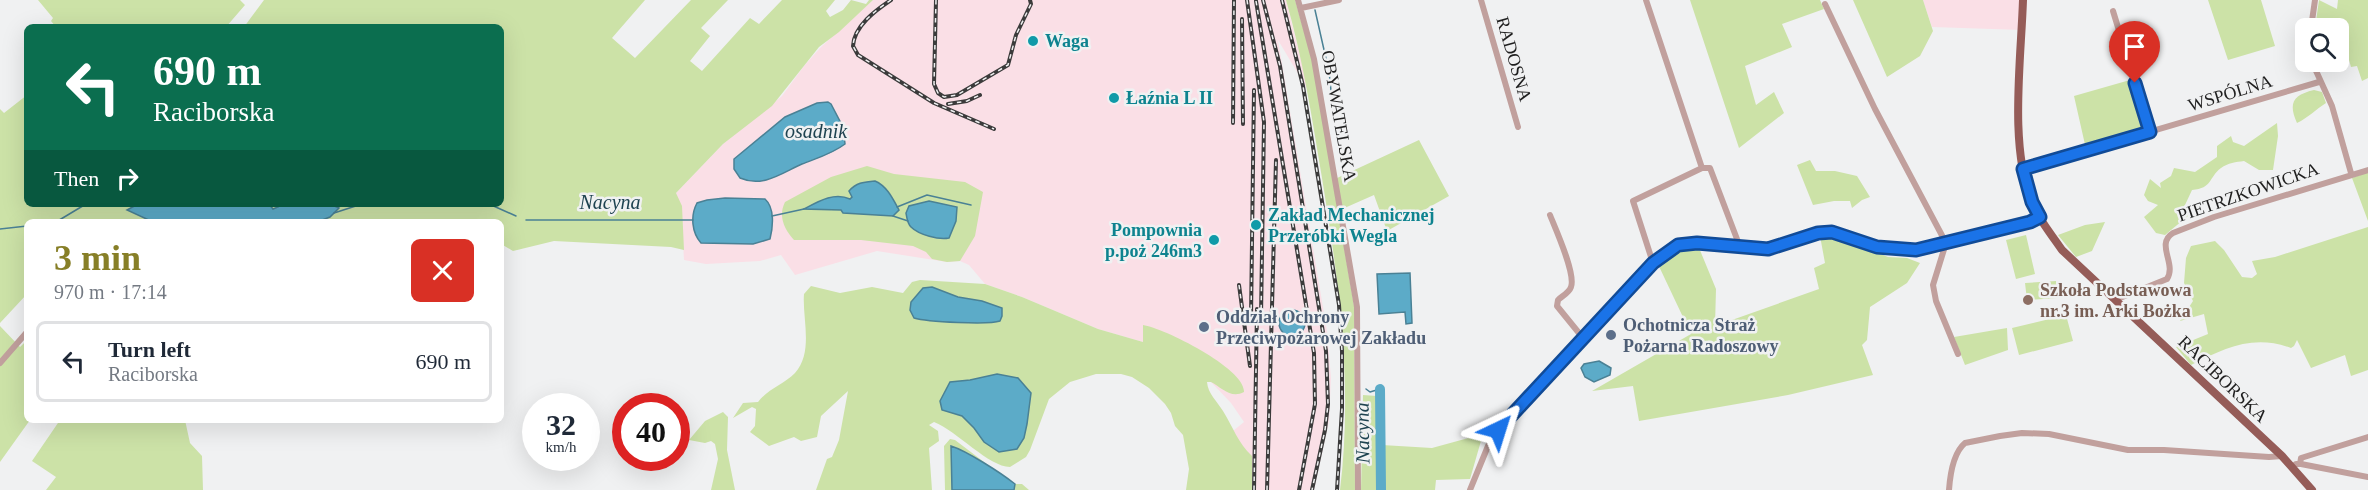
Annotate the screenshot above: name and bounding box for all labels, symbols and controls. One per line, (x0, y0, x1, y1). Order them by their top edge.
street label: RADOSNA (1492, 14, 1536, 104)
map controls (2295, 18, 2349, 72)
button: search (2295, 18, 2349, 72)
pin (2109, 21, 2160, 83)
icon: arrive (2118, 30, 2151, 63)
place label: Waga (1045, 31, 1089, 51)
marker: Waga (1026, 34, 1040, 48)
icon: left (54, 48, 132, 126)
text: 690 m (153, 48, 262, 94)
street label: OBYWATELSKA (1318, 49, 1360, 183)
street label: WSPÓLNA (2185, 70, 2275, 115)
place label: Łaźnia L II (1126, 88, 1213, 108)
marker: Łaźnia L II (1107, 91, 1121, 105)
text: Raciborska (153, 97, 274, 127)
water label: osadnik (785, 120, 848, 142)
street label: PIETRZKOWICKA (2175, 158, 2321, 226)
icon: right (111, 162, 144, 195)
text: Then (54, 166, 99, 191)
water label: Nacyna (578, 191, 641, 214)
place label: Zakład Mechanicznej Przeróbki Wegla (1268, 205, 1435, 246)
marker: Zakład Mechanicznej Przeróbki Wegla (1249, 218, 1263, 232)
place label: Pompownia p.poż 246m3 (1105, 220, 1202, 261)
marker: Pompownia p.poż 246m3 (1207, 233, 1221, 247)
text: 3 min (54, 238, 141, 278)
button: close (411, 239, 474, 302)
place label: Szkoła Podstawowa nr.3 im. Arki Bożka (2040, 280, 2192, 321)
text: 970 m · 17:14 (54, 281, 167, 303)
marker: Szkoła Podstawowa nr.3 im. Arki Bożka (2021, 293, 2035, 307)
place label: Oddział Ochrony Przeciwpożarowej Zakładu (1216, 307, 1426, 348)
place label: Ochotnicza Straż Pożarna Radoszowy (1623, 315, 1779, 356)
marker: Oddział Ochrony Przeciwpożarowej Zakładu (1197, 320, 1211, 334)
marker: Ochotnicza Straż Pożarna Radoszowy (1604, 328, 1618, 342)
street label: RACIBORSKA (2174, 332, 2272, 426)
text: Turn left (108, 337, 191, 362)
icon: left (57, 345, 90, 378)
text: 690 m (415, 349, 471, 374)
text: Raciborska (108, 363, 198, 385)
speed limit sign: 40 (612, 393, 690, 471)
position arrow (1466, 398, 1530, 462)
water label: Nacyna (1350, 402, 1375, 465)
text: 32 (546, 408, 576, 441)
text: km/h (546, 439, 576, 455)

